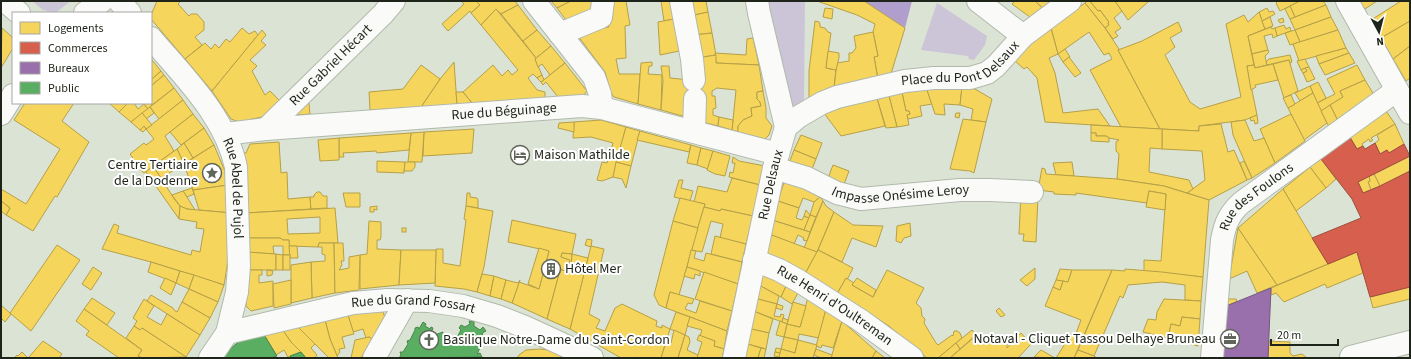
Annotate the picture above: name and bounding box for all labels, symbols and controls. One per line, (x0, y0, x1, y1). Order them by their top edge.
legend (12, 12, 152, 104)
north arrow (1359, 12, 1399, 52)
text: Logements (48, 20, 103, 37)
street label: Rue Gabriel Hécart (285, 20, 377, 111)
text: N (1376, 34, 1385, 49)
street label: Place du Pont Delsaux (900, 36, 1025, 91)
text: Commerces (48, 40, 107, 57)
text: Bureaux (48, 60, 90, 77)
text: Public (48, 80, 80, 97)
street label: Rue du Béguinage (451, 98, 557, 125)
street label: Rue Abel de Pujol (217, 135, 248, 239)
hotel icon: Maison Mathilde (509, 144, 531, 166)
place label: Maison Mathilde (534, 145, 630, 165)
street label: Rue Delsaux (753, 147, 789, 222)
place label: Centre Tertiaire de la Dodenne (107, 155, 198, 191)
street label: Rue des Foulons (1215, 158, 1298, 233)
place icon: Centre Tertiaire de la Dodenne (201, 162, 223, 184)
street label: Impasse Onésime Leroy (828, 180, 970, 209)
building icon: Hôtel Mer (540, 258, 562, 280)
place label: Hôtel Mer (565, 259, 621, 279)
street label: Rue Henri d'Oultreman (773, 261, 897, 351)
street label: Rue du Grand Fossart (350, 290, 478, 319)
scale bar (1271, 321, 1338, 347)
text: 20 m (1277, 327, 1301, 344)
office icon: Notaval - Cliquet Tassou Delhaye Bruneau (1219, 328, 1241, 350)
church icon: Basilique Notre-Dame du Saint-Cordon (418, 329, 440, 351)
place label: Notaval - Cliquet Tassou Delhaye Bruneau (973, 329, 1216, 349)
place label: Basilique Notre-Dame du Saint-Cordon (443, 330, 670, 350)

